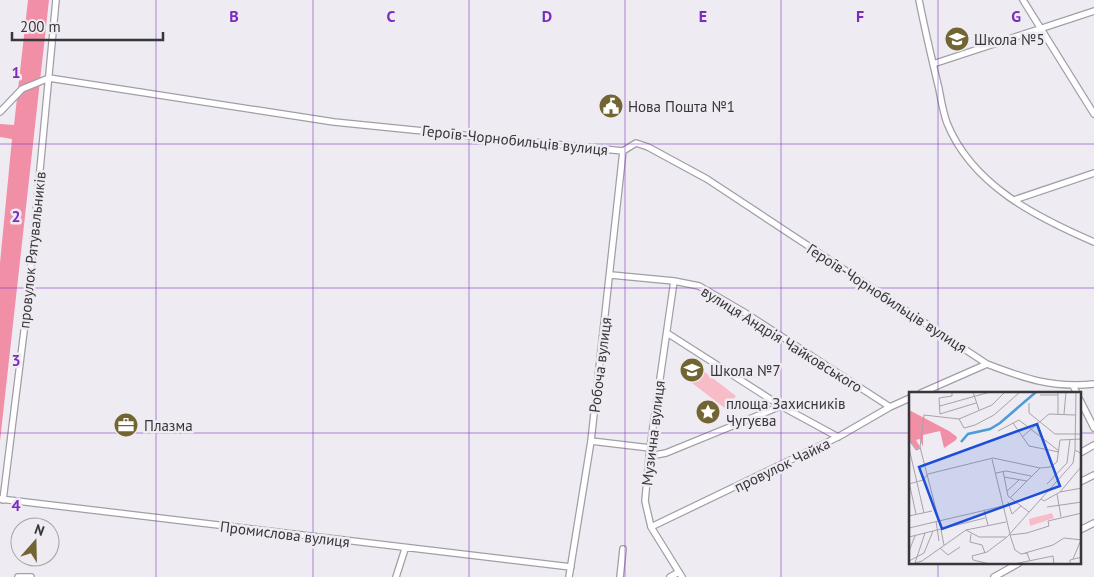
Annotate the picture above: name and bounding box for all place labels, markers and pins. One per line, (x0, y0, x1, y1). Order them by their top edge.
school or university icon: Школа №5 (944, 26, 970, 52)
place label: Школа №5 (974, 30, 1045, 49)
public building icon: Нова Пошта №1 (598, 93, 624, 119)
place label: Нова Пошта №1 (628, 97, 735, 116)
school or university icon: Школа №7 (679, 357, 705, 383)
place label: Школа №7 (710, 361, 781, 380)
place label: площа Захисників Чугуєва (726, 394, 846, 430)
place icon: площа Захисників Чугуєва (695, 399, 721, 425)
office icon: Плазма (113, 412, 139, 438)
place label: Плазма (144, 416, 193, 435)

